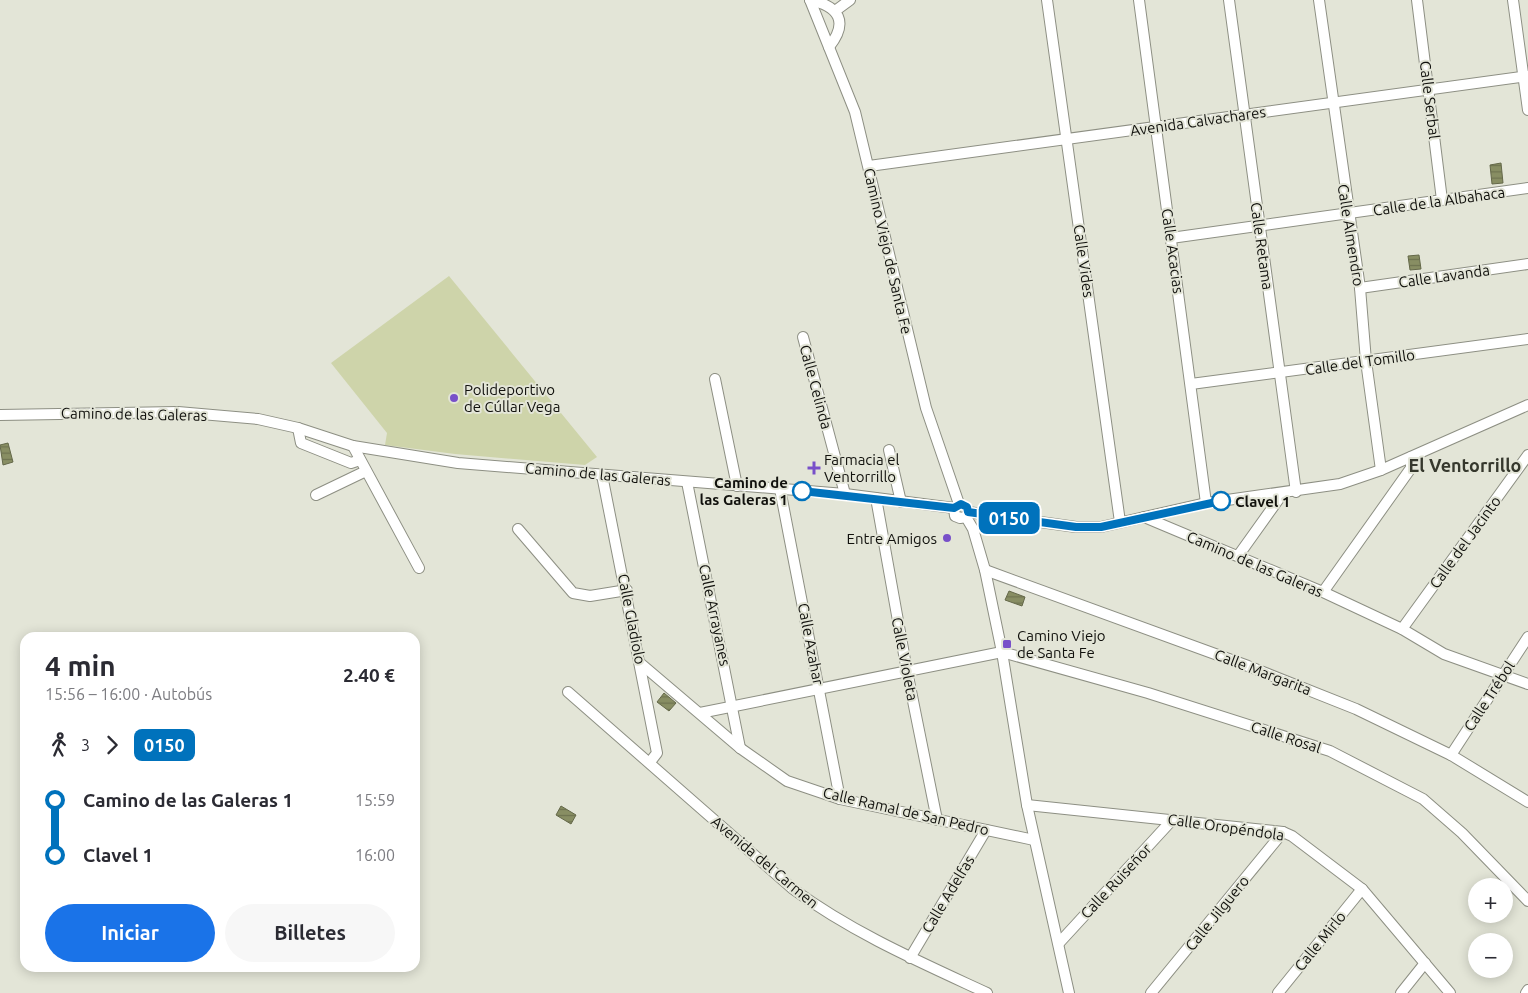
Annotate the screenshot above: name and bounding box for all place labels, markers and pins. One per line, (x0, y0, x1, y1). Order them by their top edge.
place label: Polideportivo de Cúllar Vega (464, 381, 560, 415)
marker: Polideportivo de Cúllar Vega (448, 392, 460, 404)
place label: Farmacia el Ventorrillo (824, 451, 899, 485)
marker: Farmacia el Ventorrillo (808, 462, 820, 474)
place label: Camino de las Galeras 1 (699, 474, 788, 508)
marker: Camino de las Galeras 1 (792, 481, 812, 501)
marker: Clavel 1 (1211, 491, 1231, 511)
place label: Clavel 1 (1235, 493, 1290, 510)
place label: Entre Amigos (846, 530, 937, 547)
marker: Entre Amigos (941, 532, 953, 544)
place label: Camino Viejo de Santa Fe (1017, 627, 1106, 661)
marker: Camino Viejo de Santa Fe (1001, 638, 1013, 650)

